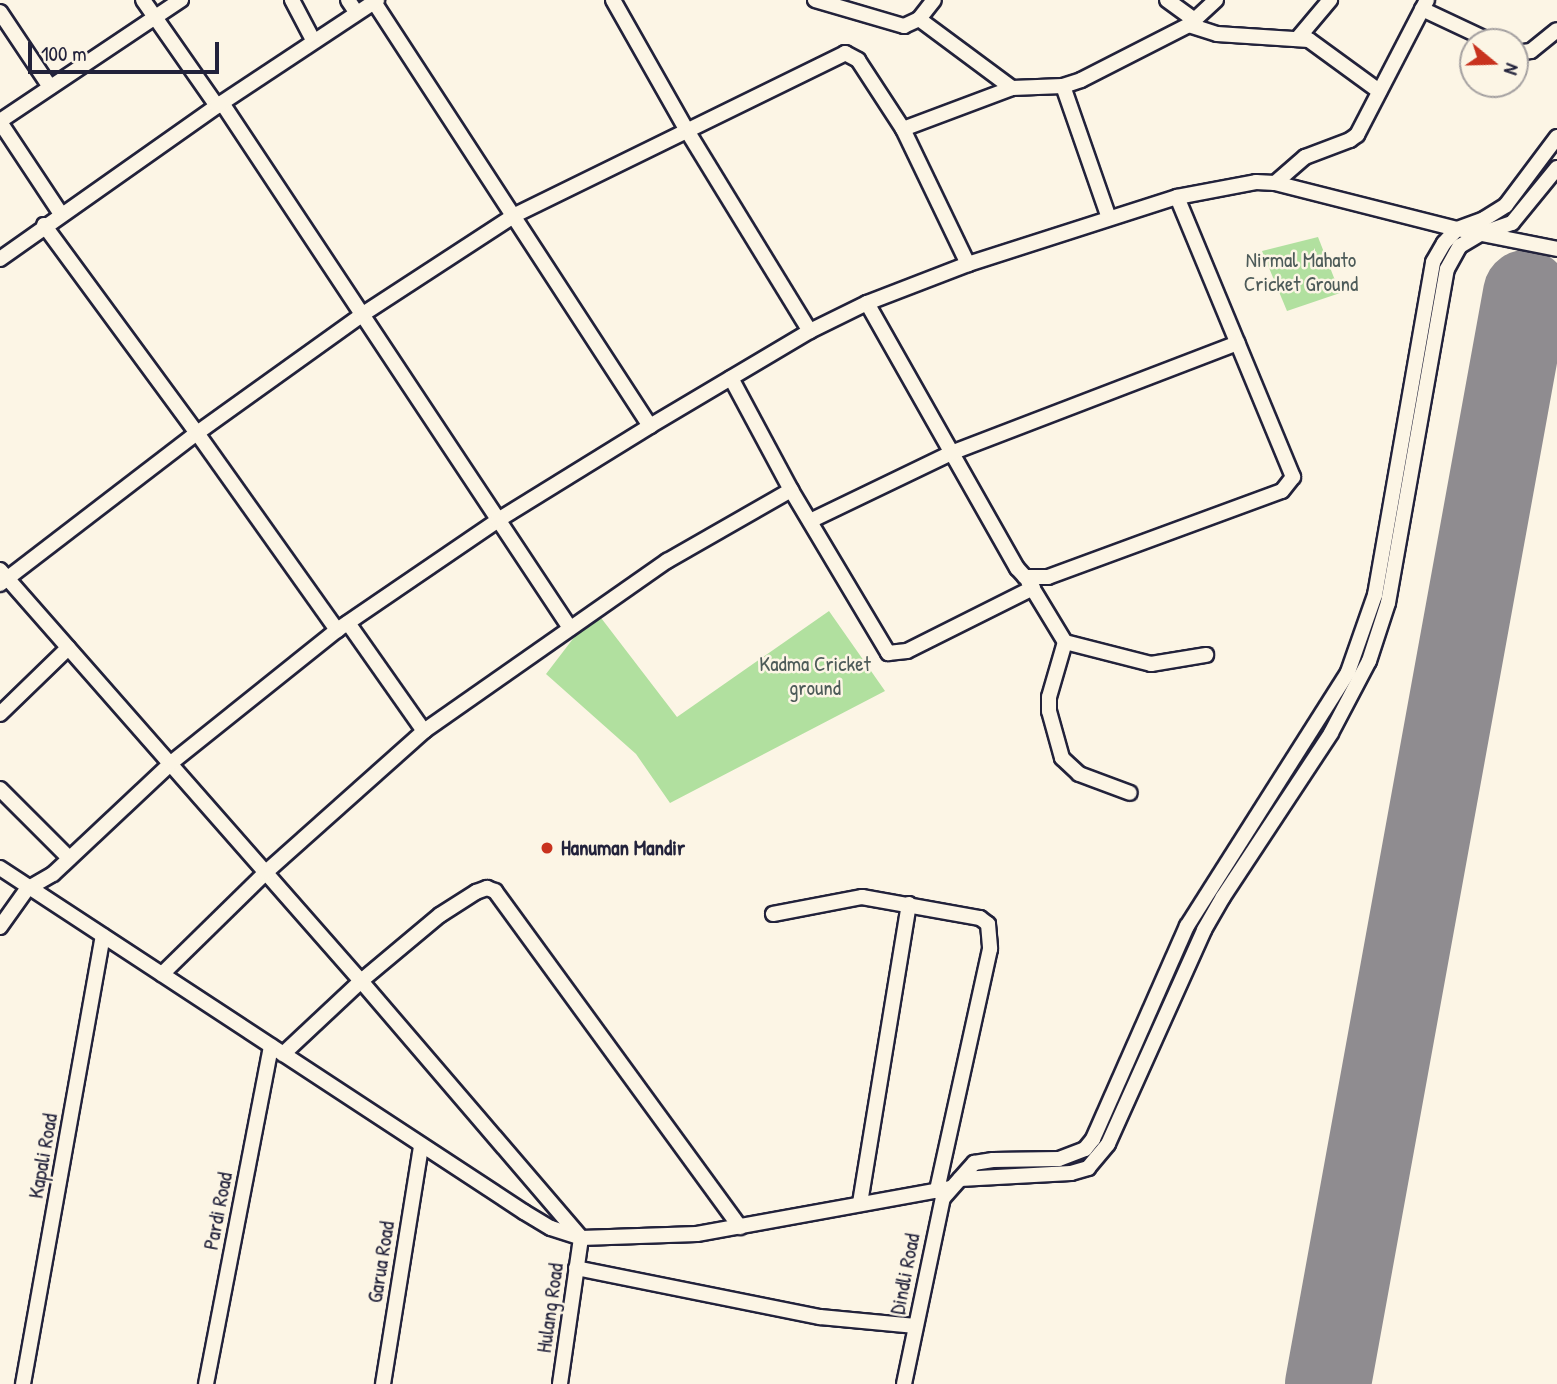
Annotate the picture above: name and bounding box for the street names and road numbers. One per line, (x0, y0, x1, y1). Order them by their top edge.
street label: Kapali Road (23, 1111, 63, 1201)
street label: Pardi Road (198, 1170, 238, 1252)
street label: Garua Road (362, 1219, 400, 1305)
street label: Dindli Road (885, 1231, 925, 1317)
street label: Hulang Road (531, 1262, 569, 1354)

